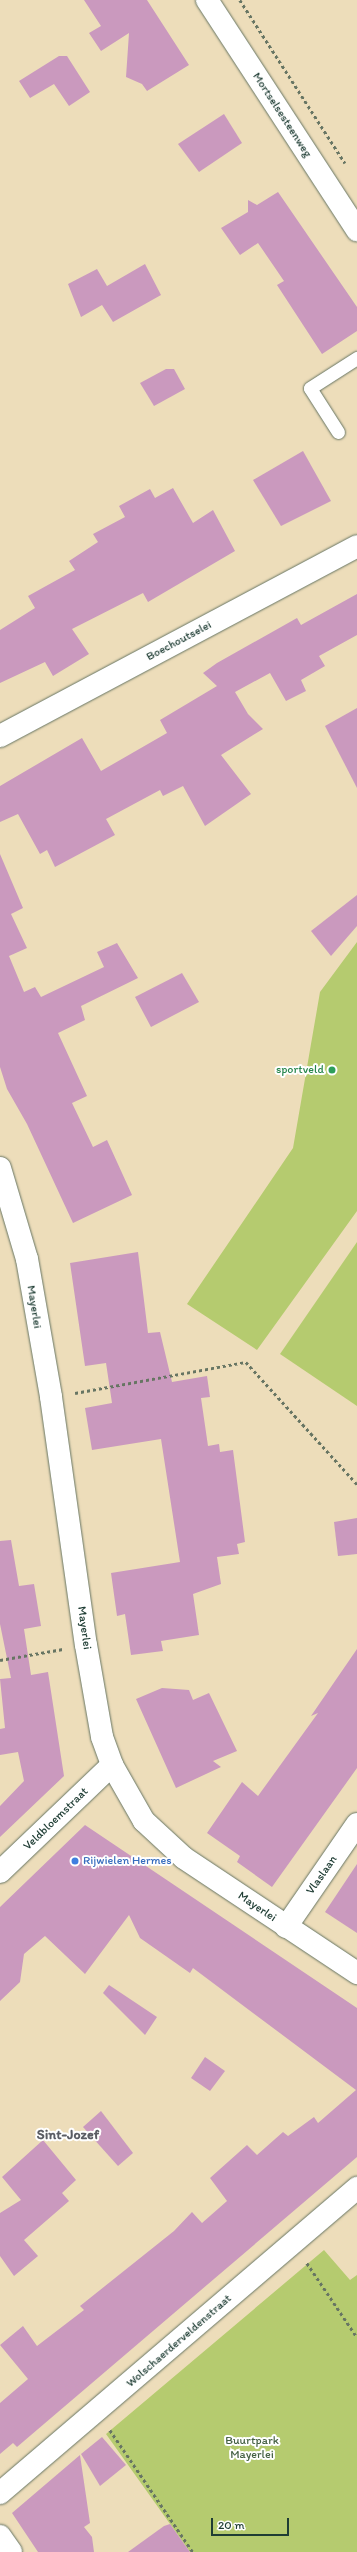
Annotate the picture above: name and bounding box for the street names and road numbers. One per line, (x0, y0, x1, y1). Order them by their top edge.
street label: Mortselsesteenweg (249, 70, 315, 160)
street label: Boechoutselei (144, 618, 214, 664)
street label: Mayerlei (23, 1284, 45, 1330)
street label: Mayerlei (74, 1605, 94, 1651)
street label: Veldbloemstraat (21, 1784, 91, 1854)
street label: Vlaslaan (303, 1853, 341, 1897)
street label: Mayerlei (235, 1889, 279, 1925)
street label: Wolschaerderveldenstraat (123, 2291, 235, 2391)

